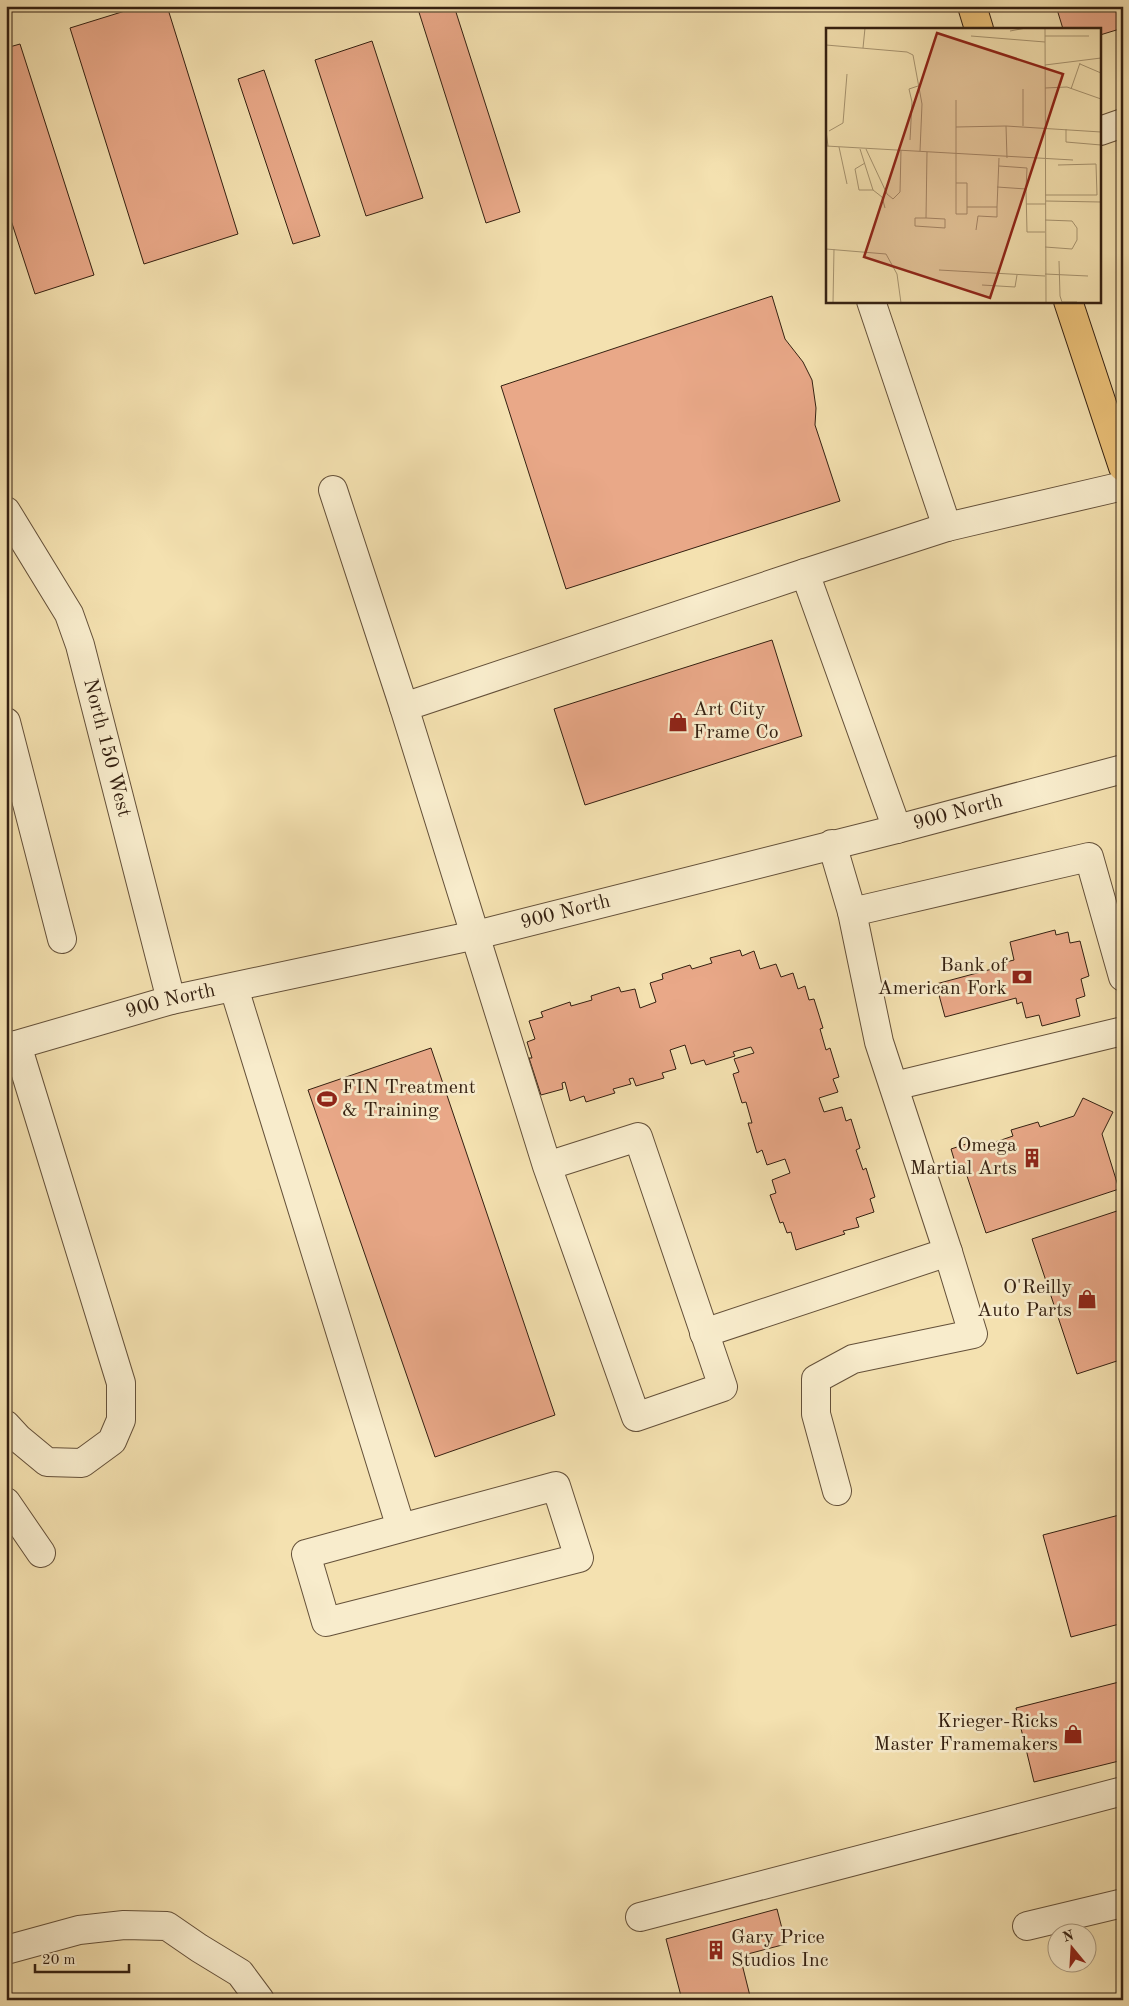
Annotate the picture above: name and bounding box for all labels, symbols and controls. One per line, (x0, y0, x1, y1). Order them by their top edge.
inset map (826, 28, 1102, 302)
street label: North 150 West (79, 677, 134, 819)
place label: Art City Frame Co (693, 700, 779, 743)
shop icon: Art City Frame Co (667, 711, 689, 733)
street label: 900 North (911, 791, 1005, 834)
street label: 900 North (519, 892, 613, 933)
place label: Bank of American Fork (877, 956, 1008, 999)
bank icon: Bank of American Fork (1011, 966, 1033, 988)
street label: 900 North (123, 981, 217, 1023)
place label: FIN Treatment & Training (342, 1078, 476, 1121)
sports icon: FIN Treatment & Training (316, 1088, 338, 1110)
place label: Omega Martial Arts (910, 1136, 1017, 1179)
building icon: Omega Martial Arts (1021, 1147, 1043, 1169)
place label: O'Reilly Auto Parts (977, 1278, 1072, 1321)
shop icon: O'Reilly Auto Parts (1076, 1288, 1098, 1310)
place label: Krieger-Ricks Master Framemakers (874, 1712, 1058, 1755)
shop icon: Krieger-Ricks Master Framemakers (1062, 1723, 1084, 1745)
north arrow (1046, 1924, 1096, 1974)
place label: Gary Price Studios Inc (731, 1928, 829, 1971)
text: N (1061, 1928, 1076, 1945)
building icon: Gary Price Studios Inc (705, 1939, 727, 1961)
scale bar (35, 1941, 129, 1973)
text: 20 m (42, 1953, 76, 1968)

